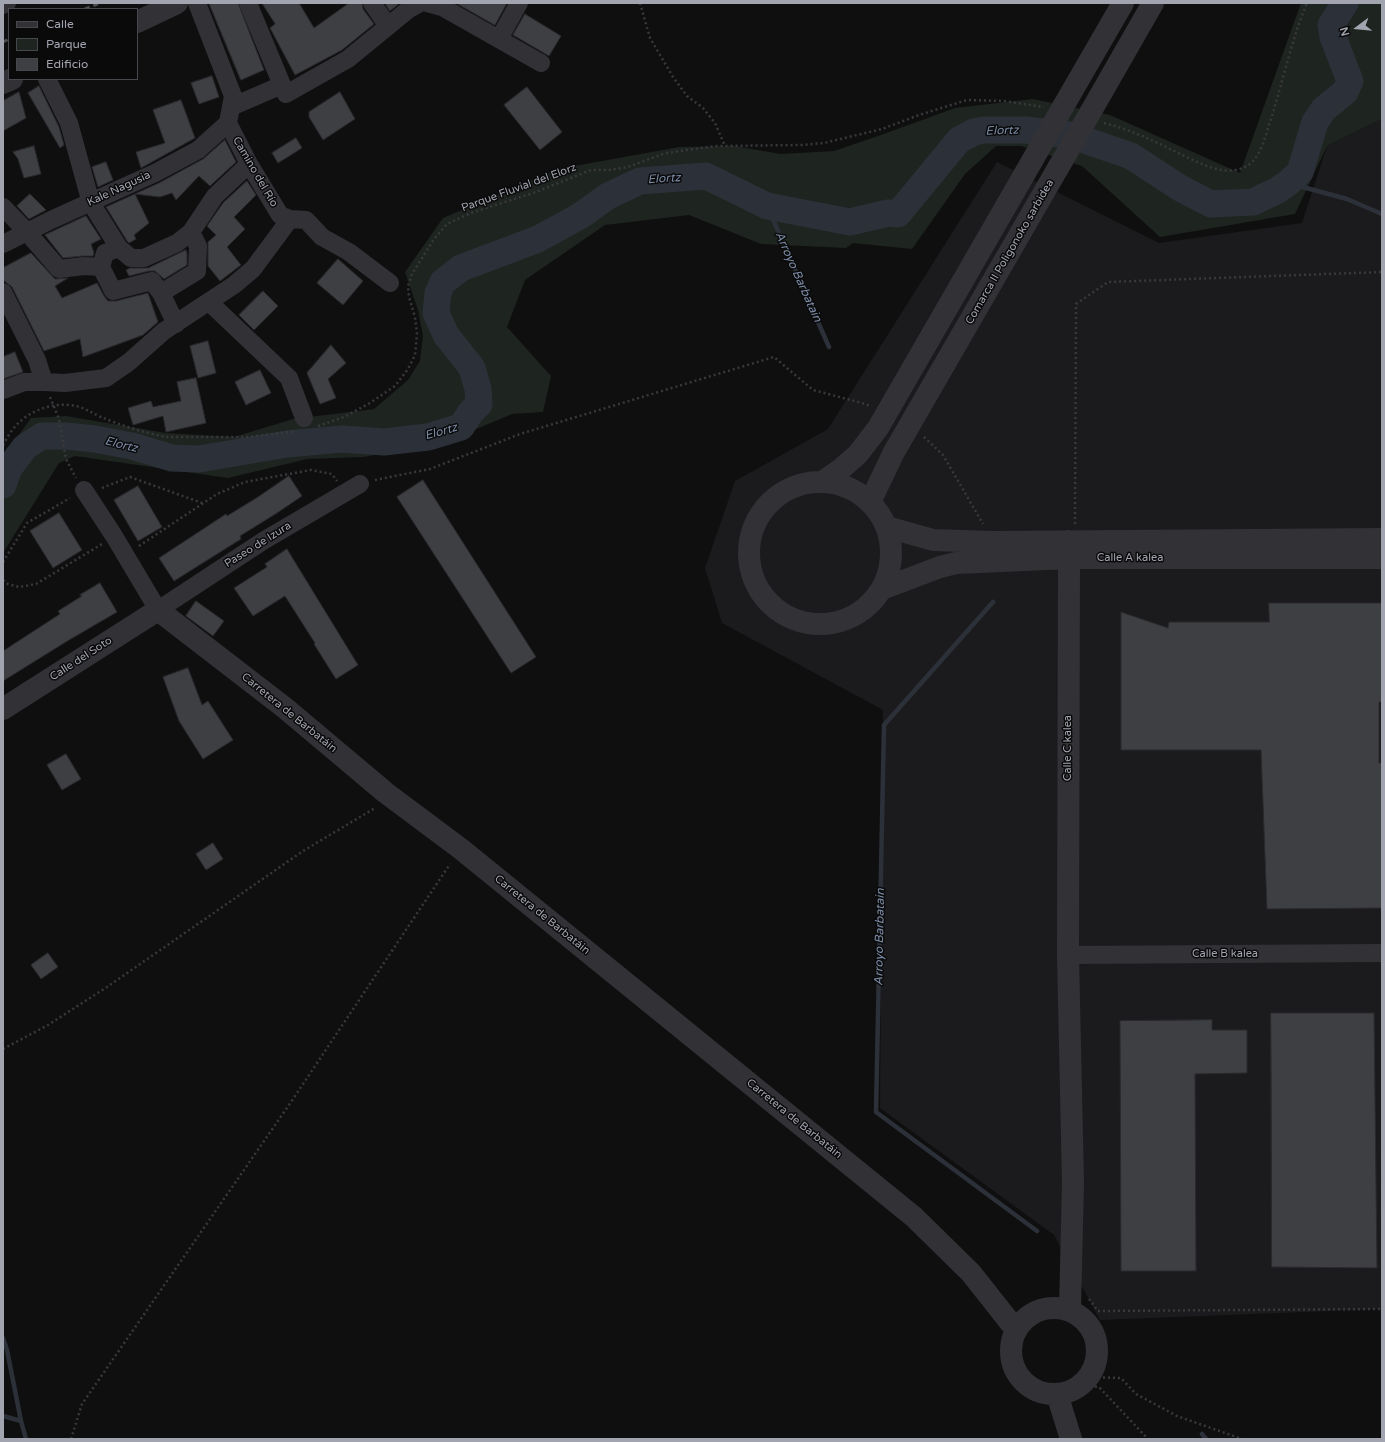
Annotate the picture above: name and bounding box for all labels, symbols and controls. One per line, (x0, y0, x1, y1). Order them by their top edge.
legend (8, 8, 138, 80)
north arrow (1337, 8, 1377, 48)
text: Calle (46, 17, 74, 31)
text: N (1338, 25, 1352, 37)
text: Parque (46, 37, 87, 51)
text: Edificio (46, 57, 88, 71)
water label: Elortz (985, 123, 1019, 139)
street label: Camino del Río (230, 135, 280, 209)
street label: Parque Fluvial del Elorz (460, 161, 578, 215)
street label: Kale Nagusia (85, 169, 153, 209)
water label: Elortz (647, 171, 681, 187)
street label: Comarca II Poligonoko sarbidea (963, 177, 1057, 327)
water label: Arroyo Barbatain (772, 230, 824, 324)
water label: Elortz (423, 421, 459, 443)
water label: Elortz (103, 434, 139, 456)
street label: Paseo de Izura (222, 519, 294, 571)
street label: Calle A kalea (1097, 551, 1163, 565)
street label: Calle del Soto (47, 634, 115, 684)
street label: Carretera de Barbatáin (239, 670, 339, 756)
street label: Calle C kalea (1061, 715, 1075, 781)
street label: Carretera de Barbatáin (492, 872, 592, 958)
water label: Arroyo Barbatain (872, 888, 888, 986)
street label: Calle B kalea (1192, 947, 1258, 961)
street label: Carretera de Barbatáin (744, 1076, 844, 1162)

